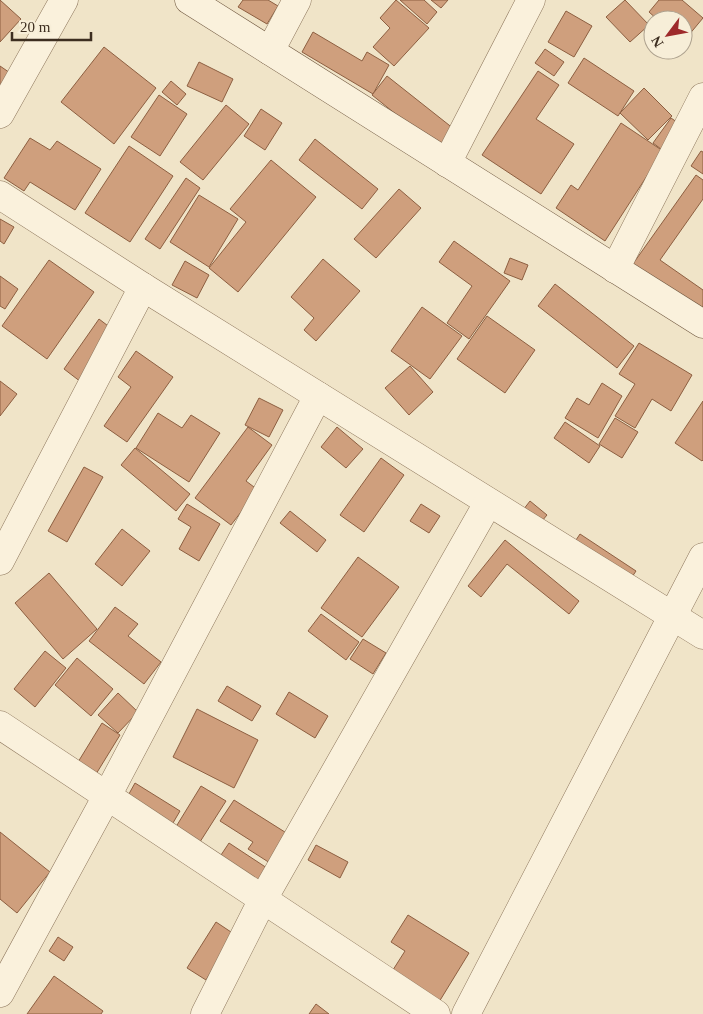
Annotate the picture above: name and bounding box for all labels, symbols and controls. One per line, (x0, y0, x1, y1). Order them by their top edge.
scale bar (12, 10, 91, 42)
north arrow (643, 10, 693, 60)
text: 20 m (20, 19, 51, 35)
text: N (648, 33, 666, 50)

